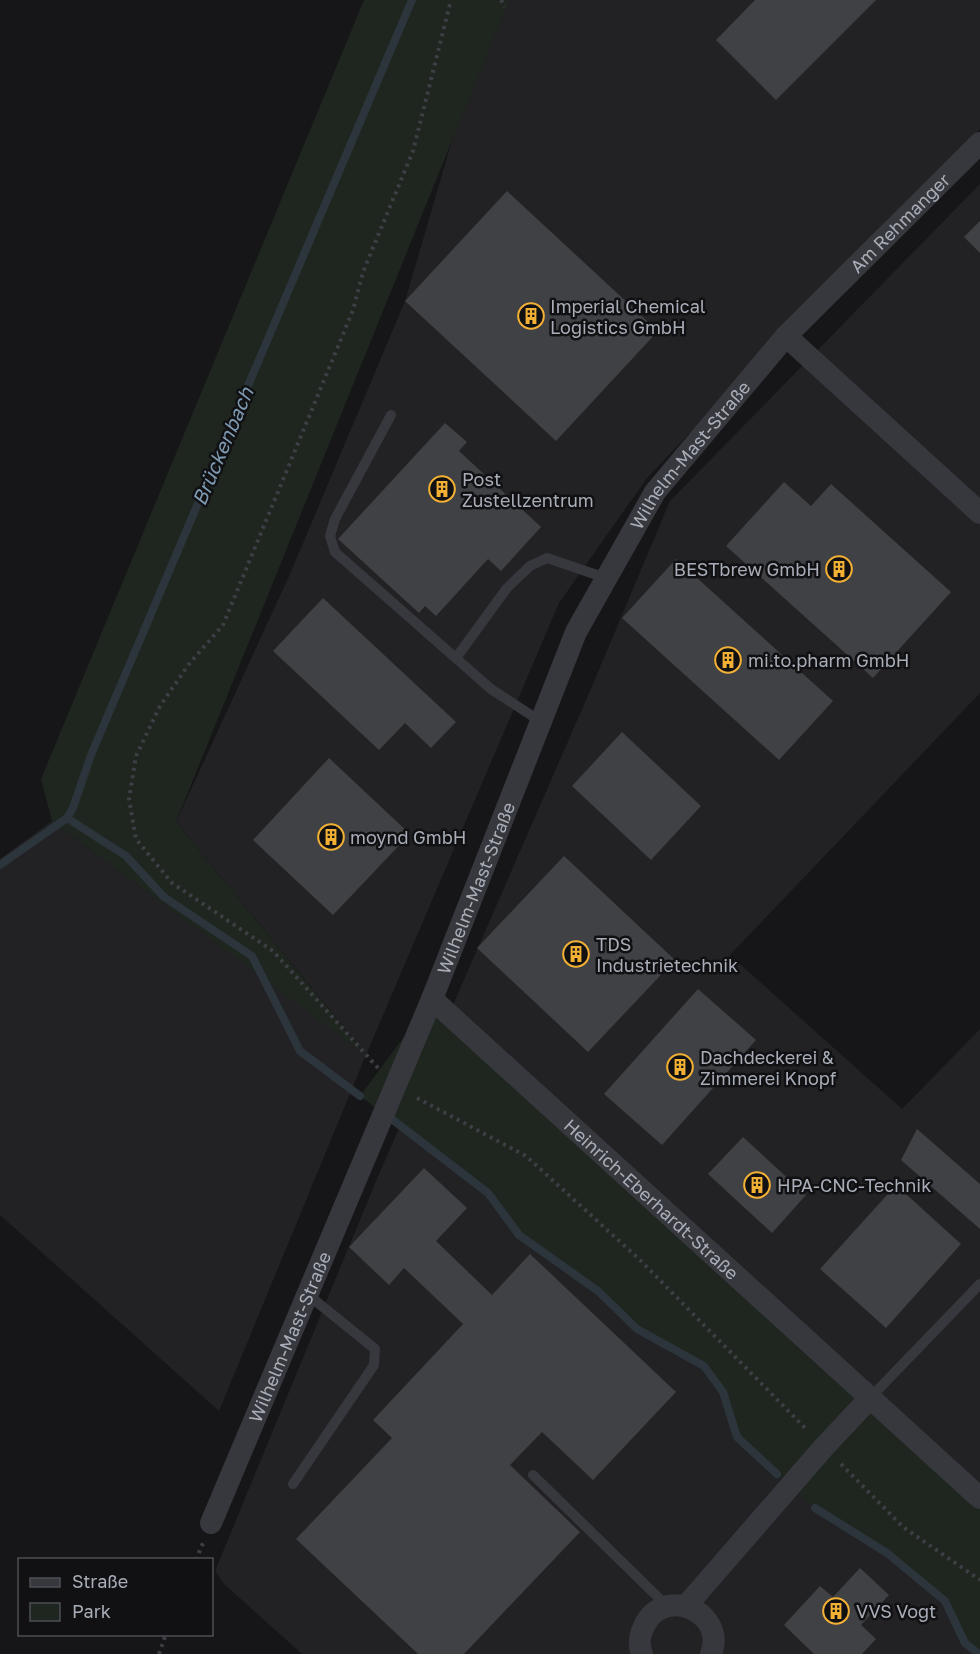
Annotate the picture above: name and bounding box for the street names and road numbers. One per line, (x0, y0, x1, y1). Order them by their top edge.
street label: Am Rehmanger (845, 168, 954, 277)
street label: Wilhelm-Mast-Straße (625, 376, 755, 533)
street label: Wilhelm-Mast-Straße (432, 799, 519, 977)
street label: Heinrich-Eberhardt-Straße (560, 1114, 743, 1284)
street label: Wilhelm-Mast-Straße (244, 1248, 335, 1426)

